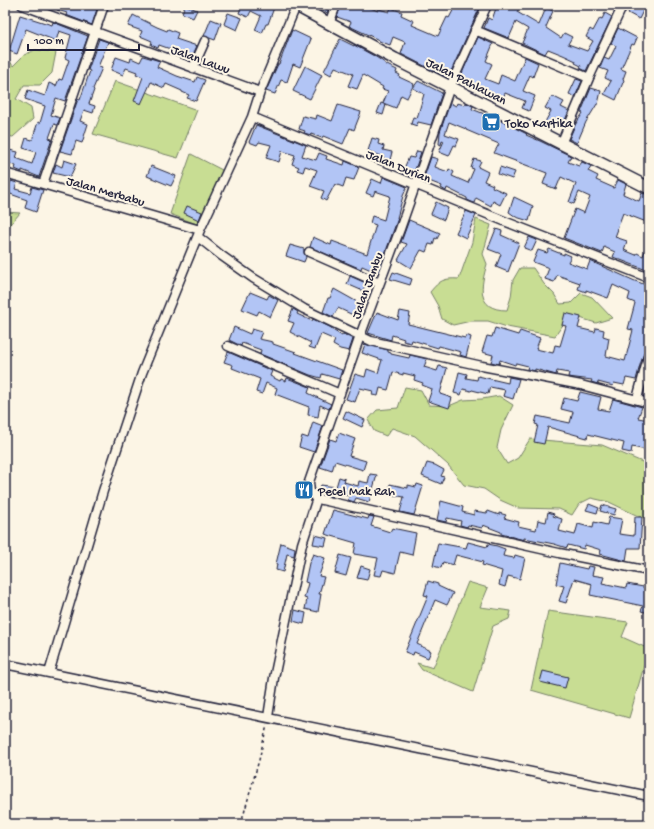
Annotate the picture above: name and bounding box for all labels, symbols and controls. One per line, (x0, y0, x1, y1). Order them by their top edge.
scale bar (28, 26, 139, 52)
text: 100 m (33, 35, 64, 49)
street label: Jalan Lawu (169, 43, 232, 78)
street label: Jalan Pahlawan (423, 55, 509, 109)
supermarket icon: Toko Kartika (480, 111, 502, 133)
place label: Toko Kartika (504, 117, 573, 132)
street label: Jalan Durian (363, 147, 434, 187)
street label: Jalan Merbabu (64, 174, 146, 211)
street label: Jalan Jambu (349, 251, 387, 321)
restaurant icon: Pecel Mak Rah (293, 479, 315, 501)
place label: Pecel Mak Rah (317, 485, 395, 500)

